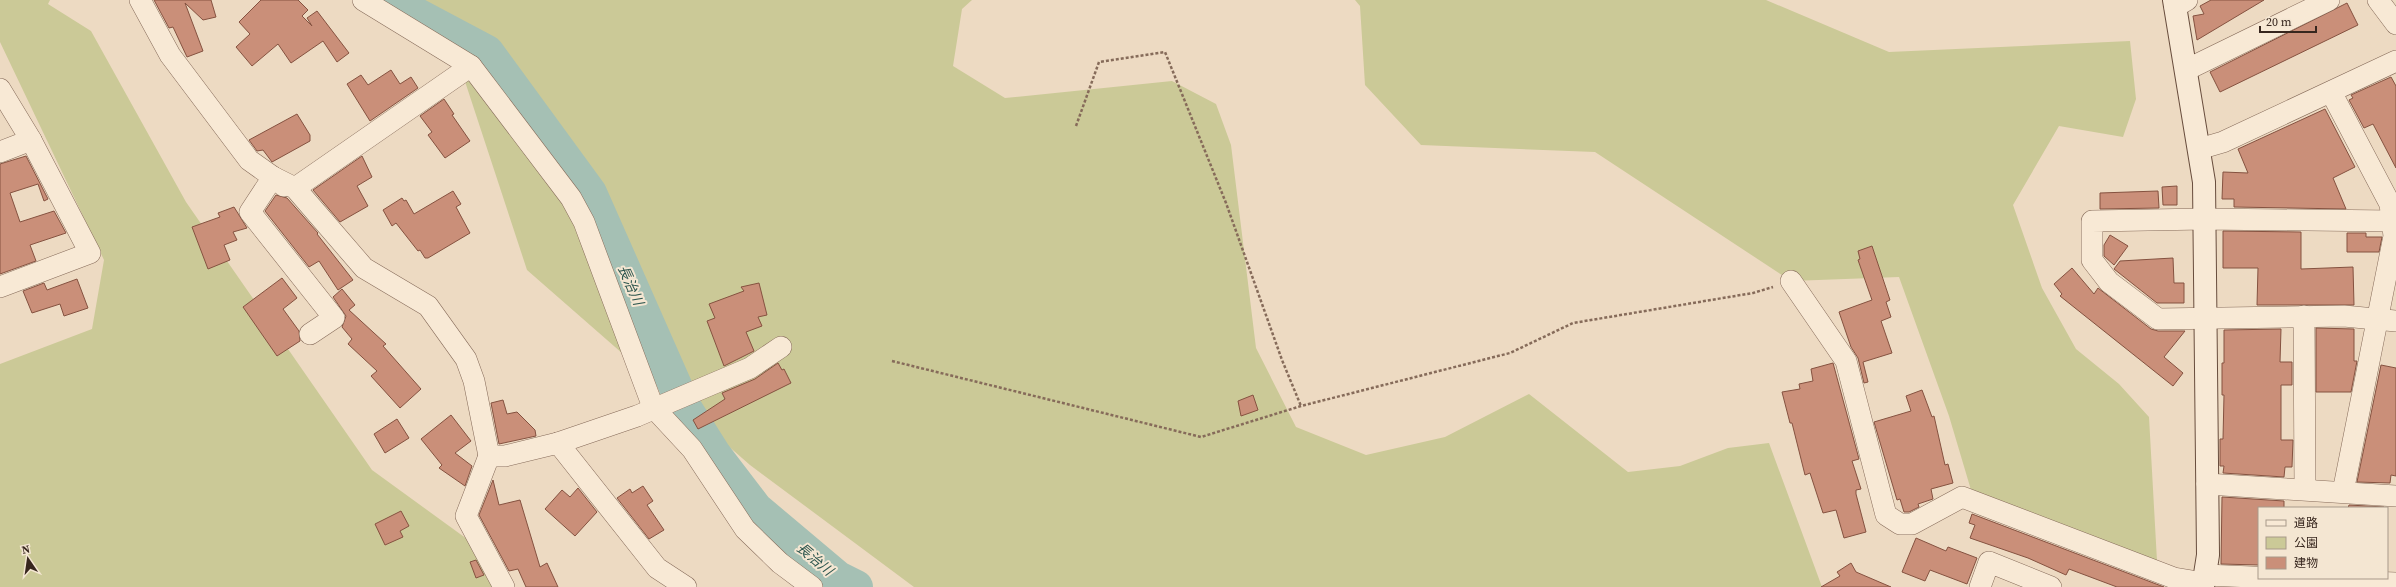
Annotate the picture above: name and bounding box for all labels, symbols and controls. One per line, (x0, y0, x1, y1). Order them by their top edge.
scale bar (2260, 8, 2316, 34)
text: 20 m (2266, 14, 2292, 30)
water label: 長治川 (613, 262, 649, 310)
legend (2258, 507, 2388, 579)
text: 道路 (2294, 515, 2318, 531)
text: 公園 (2294, 535, 2318, 551)
water label: 長治川 (792, 538, 839, 581)
north arrow (8, 539, 48, 579)
text: N (20, 542, 31, 558)
text: 建物 (2294, 555, 2318, 571)

